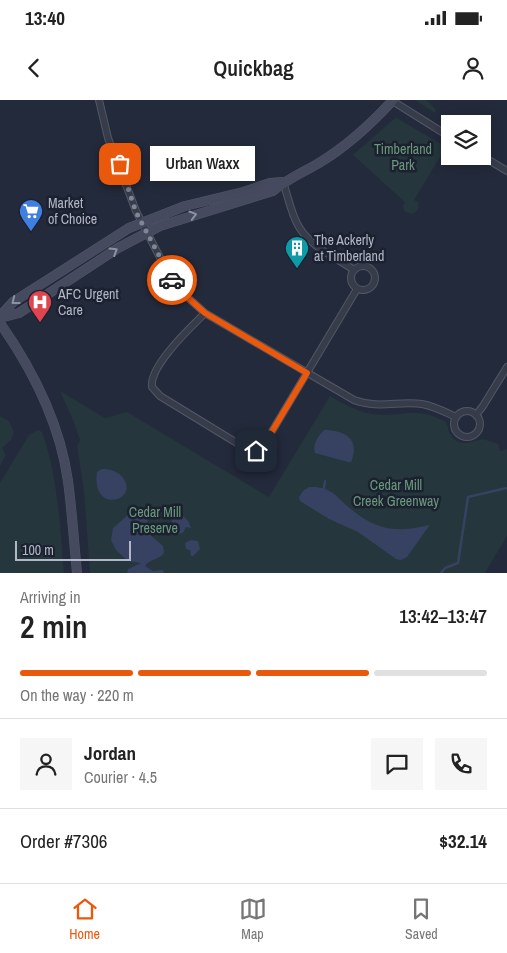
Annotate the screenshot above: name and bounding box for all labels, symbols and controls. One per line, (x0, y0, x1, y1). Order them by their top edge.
text: 13:40 (25, 5, 65, 31)
text: Quickbag (213, 53, 294, 83)
icon: back (20, 54, 48, 82)
icon: person (459, 54, 487, 82)
map controls (441, 115, 491, 165)
button: layers (441, 115, 491, 165)
park label: Timberland Park (374, 140, 432, 174)
pin (99, 143, 141, 185)
callout: Urban Waxx (150, 146, 255, 182)
icon: bag (106, 150, 134, 178)
text: Urban Waxx (165, 152, 240, 174)
place label: Market of Choice (48, 194, 97, 228)
supermarket icon: Market of Choice (18, 198, 44, 232)
one-way arrow (188, 210, 197, 221)
place label: The Ackerly at Timberland (314, 231, 384, 265)
building icon: The Ackerly at Timberland (284, 235, 310, 269)
one-way arrow (109, 247, 118, 257)
courier (147, 255, 197, 305)
icon: car (158, 266, 186, 294)
place label: AFC Urgent Care (57, 285, 119, 319)
hospital icon: AFC Urgent Care (27, 289, 53, 323)
one-way arrow (12, 295, 21, 304)
pin (235, 430, 277, 472)
icon: home (242, 437, 270, 465)
park label: Cedar Mill Creek Greenway (353, 476, 439, 510)
park label: Cedar Mill Preserve (129, 503, 181, 537)
scale bar (15, 538, 131, 561)
text: 100 m (22, 541, 54, 559)
text: Arriving in (20, 586, 81, 608)
text: 13:42–13:47 (399, 603, 487, 629)
text: 2 min (20, 605, 88, 648)
text: On the way · 220 m (20, 684, 134, 706)
button: person (20, 738, 72, 790)
button: chat (371, 738, 423, 790)
button: phone (435, 738, 487, 790)
text: Jordan (84, 740, 136, 766)
text: Courier · 4.5 (84, 766, 157, 788)
text: Order #7306 (20, 828, 107, 854)
text: $32.14 (439, 828, 487, 854)
tab: Home (69, 895, 100, 943)
tab: Map (239, 895, 267, 943)
tab: Saved (405, 895, 438, 943)

